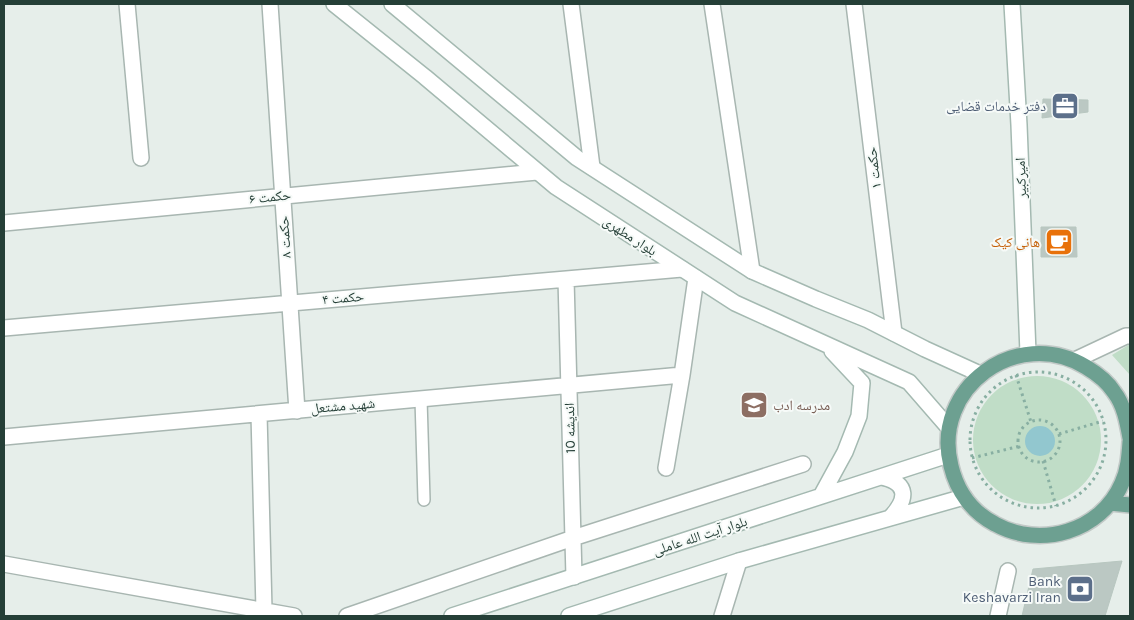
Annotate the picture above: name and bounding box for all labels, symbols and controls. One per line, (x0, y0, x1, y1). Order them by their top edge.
office icon: دفتر خدمات قضایی (1050, 91, 1080, 121)
place label: دفتر خدمات قضایی (946, 98, 1046, 115)
street label: حکمت ۱ (863, 146, 885, 190)
street label: امیرکبیر (1012, 157, 1030, 200)
street label: حکمت ۶ (248, 186, 292, 208)
street label: بلوار مطهری (600, 212, 660, 260)
street label: حکمت ۸ (275, 215, 295, 259)
cafe icon: هانی کیک (1044, 227, 1074, 257)
place label: هانی کیک (991, 234, 1040, 251)
street label: حکمت ۴ (321, 288, 365, 308)
school or university icon: مدرسه ادب (739, 390, 769, 420)
street label: شهید مشتعل (310, 395, 376, 417)
place label: مدرسه ادب (773, 397, 830, 414)
street label: اندیشه 10 (561, 403, 579, 453)
street label: بلوار آیت‌ الله عاملی (651, 513, 749, 559)
place label: Bank Keshavarzi Iran (963, 573, 1061, 606)
bank icon: Bank Keshavarzi Iran (1065, 574, 1095, 604)

